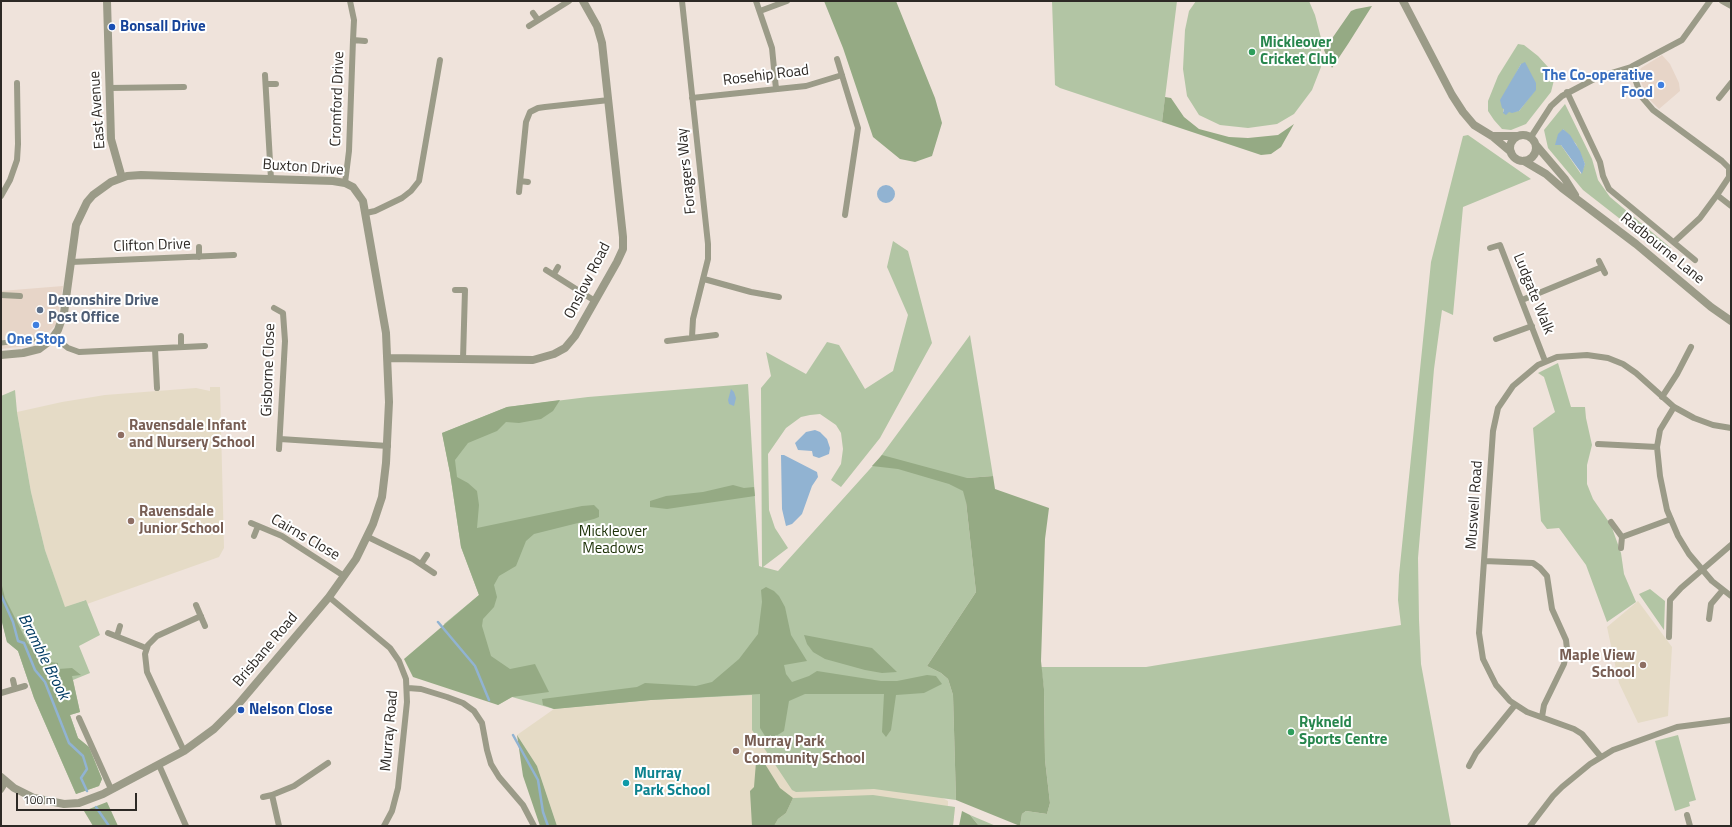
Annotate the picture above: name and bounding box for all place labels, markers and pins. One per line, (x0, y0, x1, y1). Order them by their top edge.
place label: Bonsall Drive (120, 18, 206, 36)
marker: Bonsall Drive (107, 22, 117, 32)
place label: Mickleover Cricket Club (1260, 34, 1337, 69)
marker: Mickleover Cricket Club (1247, 47, 1257, 57)
place label: The Co-operative Food (1542, 67, 1653, 102)
marker: The Co-operative Food (1656, 80, 1666, 90)
place label: Devonshire Drive Post Office (48, 292, 159, 327)
marker: Devonshire Drive Post Office (35, 305, 45, 315)
marker: One Stop (31, 320, 41, 330)
place label: One Stop (7, 331, 65, 349)
place label: Ravensdale Infant and Nursery School (129, 417, 255, 452)
marker: Ravensdale Infant and Nursery School (116, 430, 126, 440)
place label: Ravensdale Junior School (139, 503, 224, 538)
marker: Ravensdale Junior School (126, 516, 136, 526)
place label: Maple View School (1559, 647, 1635, 682)
marker: Maple View School (1638, 660, 1648, 670)
place label: Nelson Close (249, 701, 333, 719)
marker: Nelson Close (236, 705, 246, 715)
place label: Rykneld Sports Centre (1299, 714, 1387, 749)
marker: Rykneld Sports Centre (1286, 727, 1296, 737)
place label: Murray Park Community School (744, 733, 865, 768)
marker: Murray Park Community School (731, 746, 741, 756)
place label: Murray Park School (634, 765, 710, 800)
marker: Murray Park School (621, 778, 631, 788)

